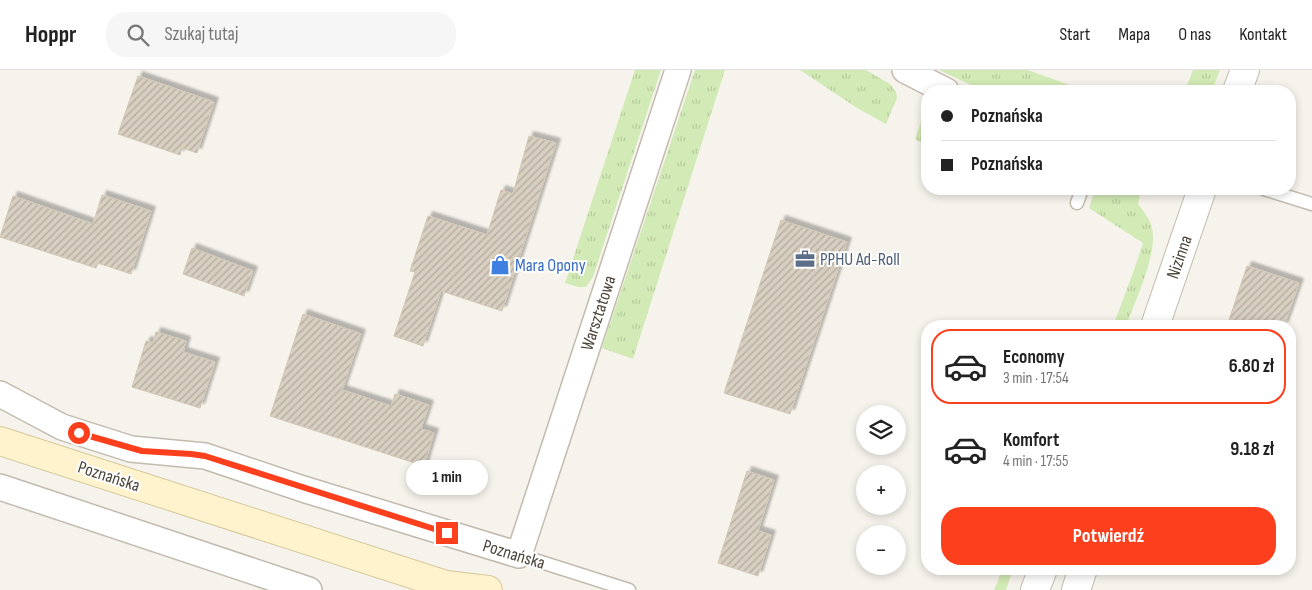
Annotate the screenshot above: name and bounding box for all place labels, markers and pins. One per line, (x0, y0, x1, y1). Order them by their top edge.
office icon: PPHU Ad-Roll (794, 248, 816, 270)
place label: PPHU Ad-Roll (820, 249, 900, 270)
shop icon: Mara Opony (489, 254, 511, 276)
place label: Mara Opony (515, 255, 586, 276)

